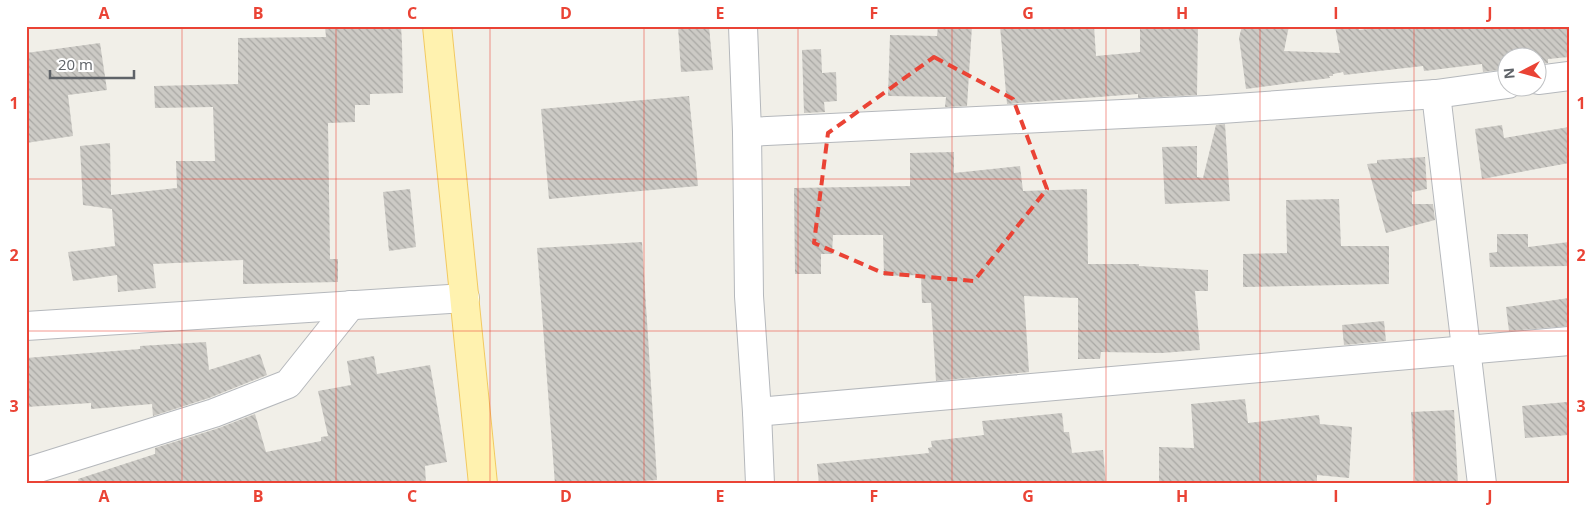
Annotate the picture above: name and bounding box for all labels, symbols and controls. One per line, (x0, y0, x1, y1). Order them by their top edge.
text: A (98, 2, 110, 24)
text: B (253, 2, 263, 24)
text: C (407, 2, 417, 24)
text: D (560, 2, 572, 24)
text: E (716, 2, 725, 24)
text: F (870, 2, 878, 24)
text: G (1022, 2, 1034, 24)
text: H (1176, 2, 1188, 24)
text: I (1333, 2, 1339, 24)
text: J (1485, 2, 1493, 24)
scale bar (50, 48, 134, 80)
north arrow (1498, 48, 1548, 98)
text: 20 m (58, 54, 93, 74)
text: N (1499, 67, 1519, 80)
text: 1 (9, 92, 19, 114)
text: 1 (1576, 92, 1586, 114)
text: 2 (9, 244, 19, 266)
text: 2 (1576, 244, 1586, 266)
text: 3 (9, 395, 19, 417)
text: 3 (1576, 395, 1586, 417)
text: A (98, 485, 110, 507)
text: B (253, 485, 263, 507)
text: C (407, 485, 417, 507)
text: D (560, 485, 572, 507)
text: E (716, 485, 725, 507)
text: F (870, 485, 878, 507)
text: G (1022, 485, 1034, 507)
text: H (1176, 485, 1188, 507)
text: I (1333, 485, 1339, 507)
text: J (1485, 485, 1493, 507)

